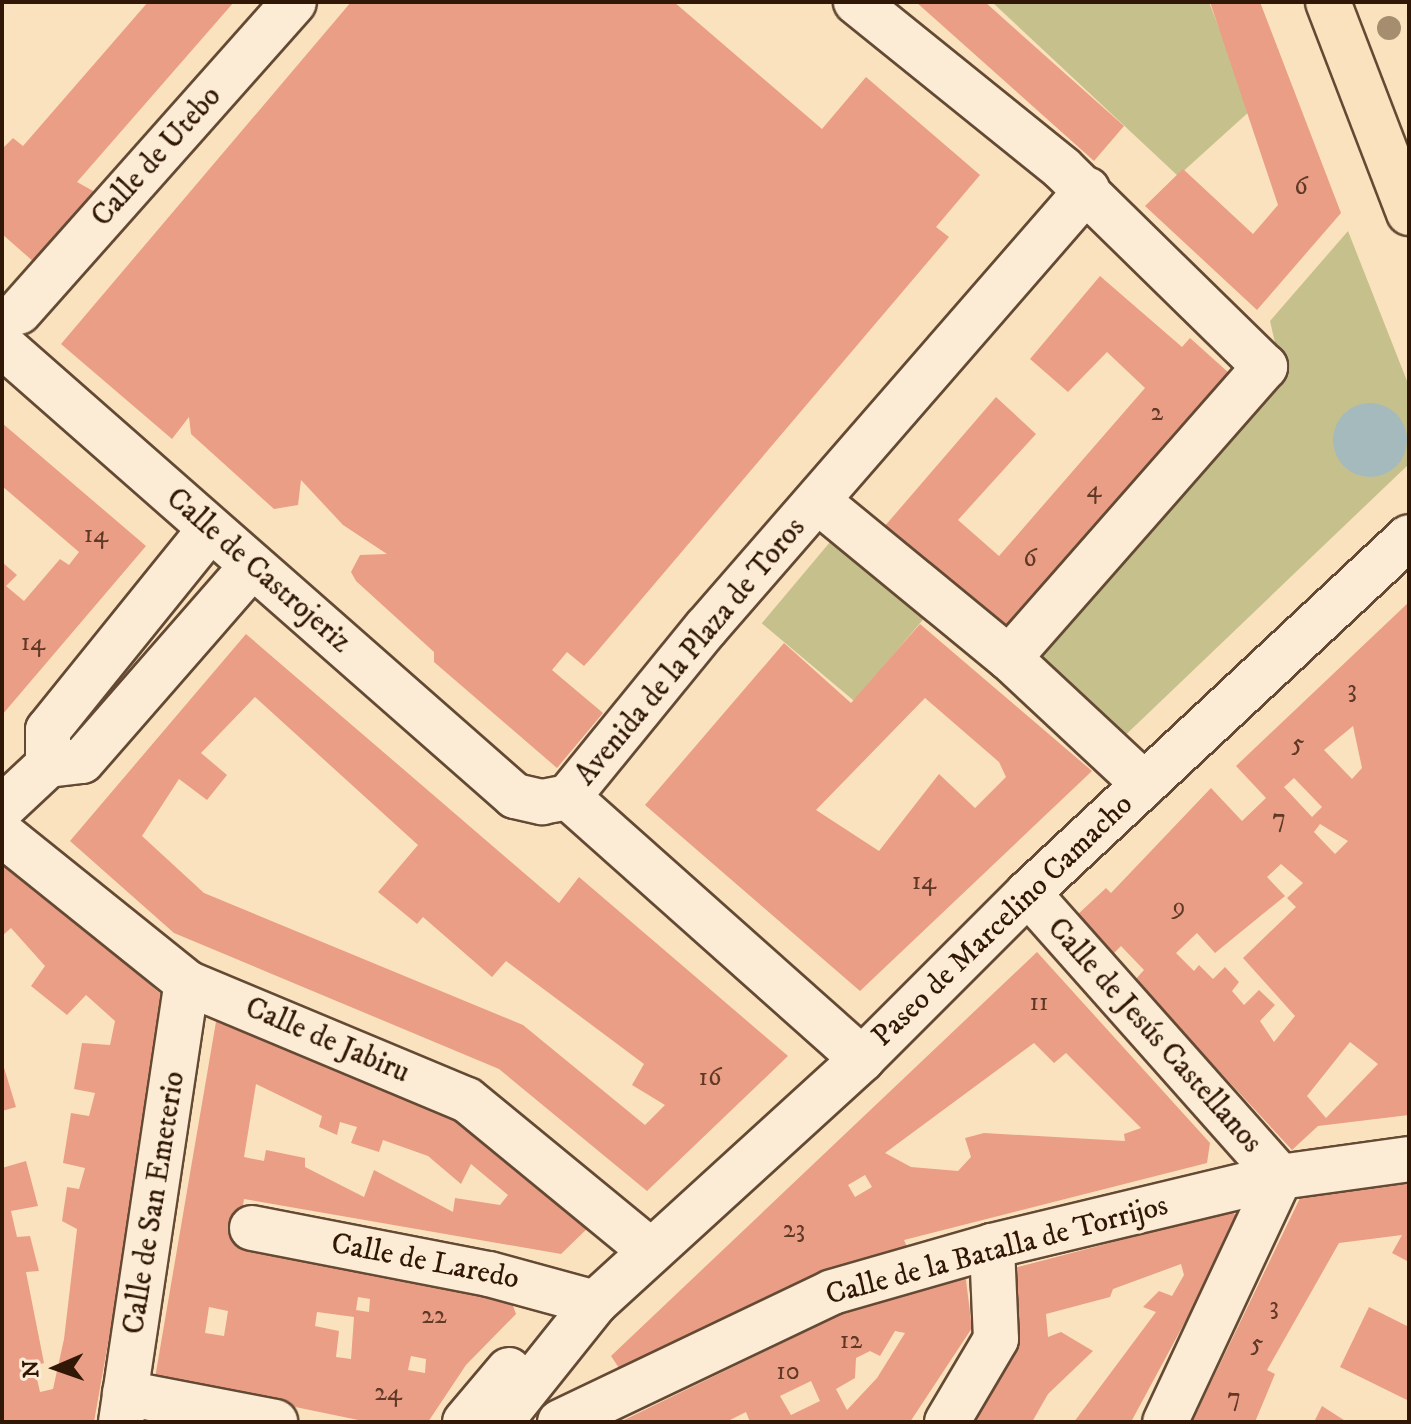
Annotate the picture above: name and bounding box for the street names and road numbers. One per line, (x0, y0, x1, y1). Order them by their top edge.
street label: Calle de Utebo (85, 79, 229, 235)
street label: Calle de Castrojeriz (158, 481, 358, 661)
street label: Avenida de la Plaza de Toros (568, 511, 814, 793)
street label: Paseo de Marcelino Camacho (865, 787, 1141, 1055)
street label: Calle de Jesús Castellanos (1039, 911, 1269, 1161)
street label: Calle de Jabiru (240, 990, 414, 1092)
street label: Calle de San Emeterio (116, 1069, 194, 1337)
street label: Calle de la Batalla de Torrijos (822, 1188, 1172, 1314)
street label: Calle de Laredo (328, 1226, 522, 1298)

